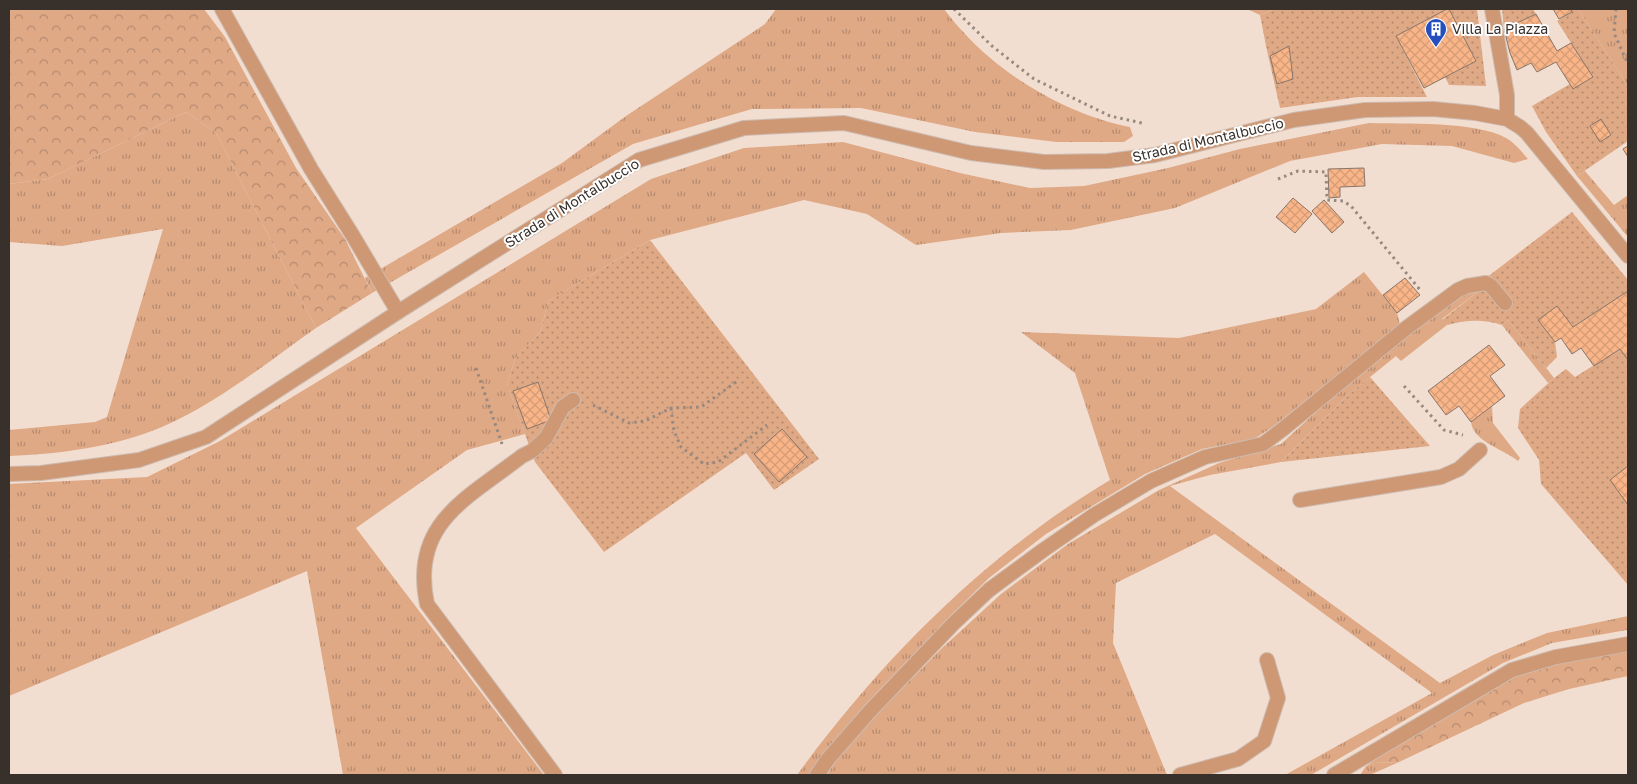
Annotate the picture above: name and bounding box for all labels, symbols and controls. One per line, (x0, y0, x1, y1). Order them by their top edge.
building icon: Villa La Piazza (1424, 17, 1448, 48)
place label: Villa La Piazza (1452, 20, 1548, 37)
street label: Strada di Montalbuccio (1131, 114, 1285, 165)
street label: Strada di Montalbuccio (502, 154, 642, 251)

